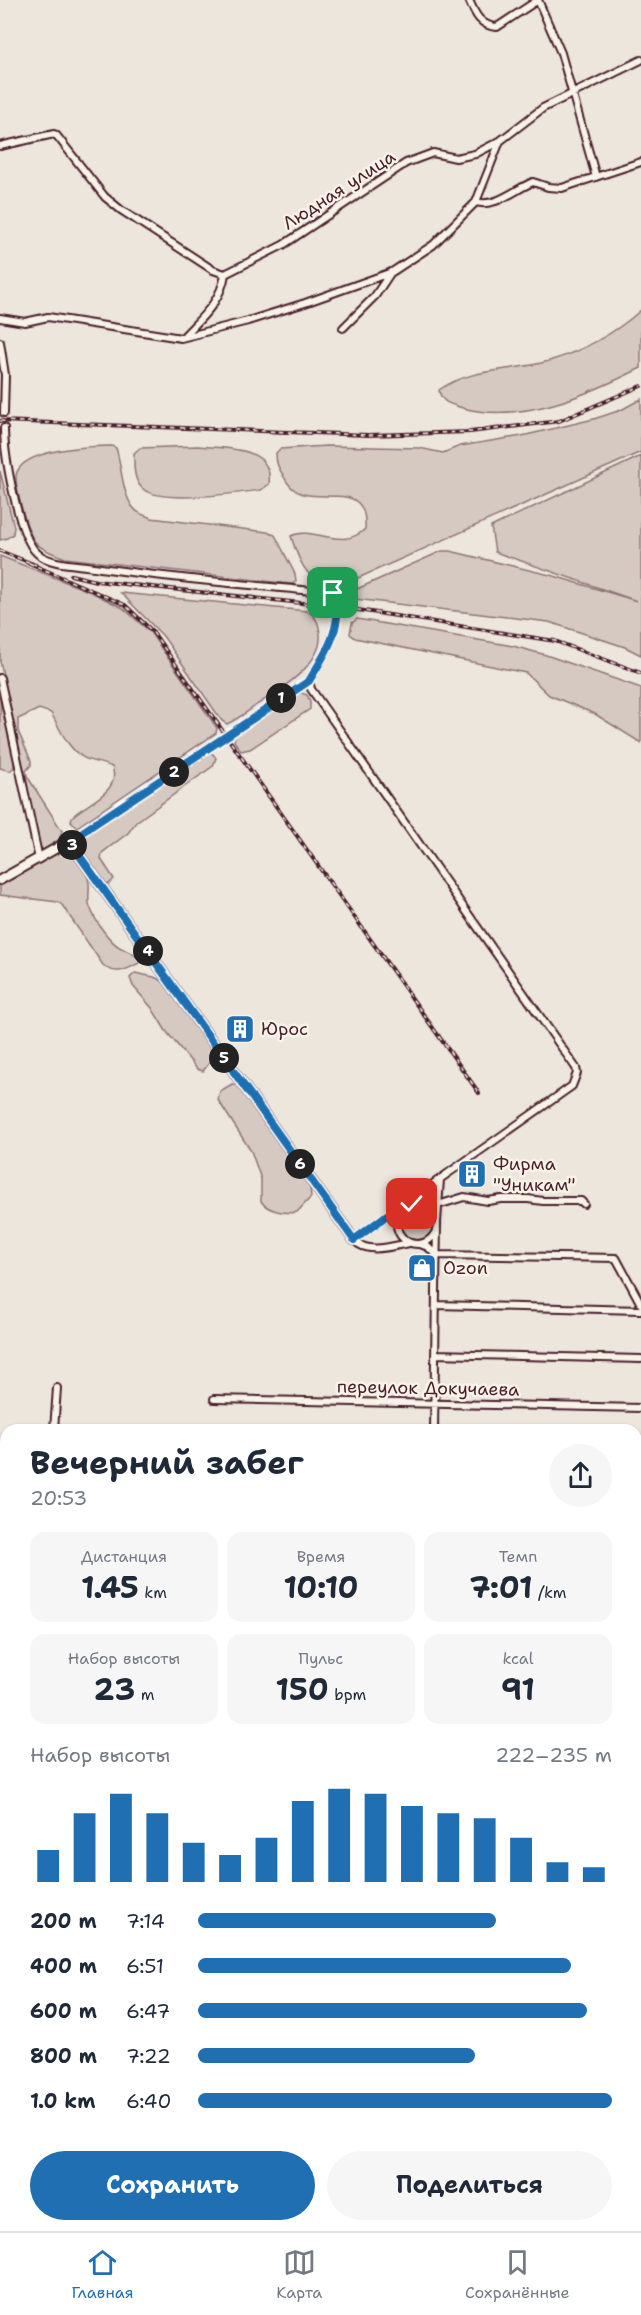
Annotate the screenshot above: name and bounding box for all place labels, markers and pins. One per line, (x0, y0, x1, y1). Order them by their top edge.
pin (307, 567, 358, 618)
pin: 1 (266, 683, 296, 713)
pin: 2 (159, 757, 189, 787)
pin: 3 (57, 830, 87, 860)
pin: 4 (133, 936, 163, 966)
building icon: Юрос (224, 1013, 256, 1045)
place label: Юрос (261, 1017, 308, 1041)
pin: 5 (209, 1043, 239, 1073)
pin: 6 (285, 1149, 315, 1179)
place label: Фирма "Уникам" (493, 1152, 576, 1197)
building icon: Фирма "Уникам" (456, 1158, 488, 1190)
pin (386, 1178, 437, 1229)
shop icon: Ozon (406, 1252, 438, 1284)
place label: Ozon (443, 1256, 488, 1280)

